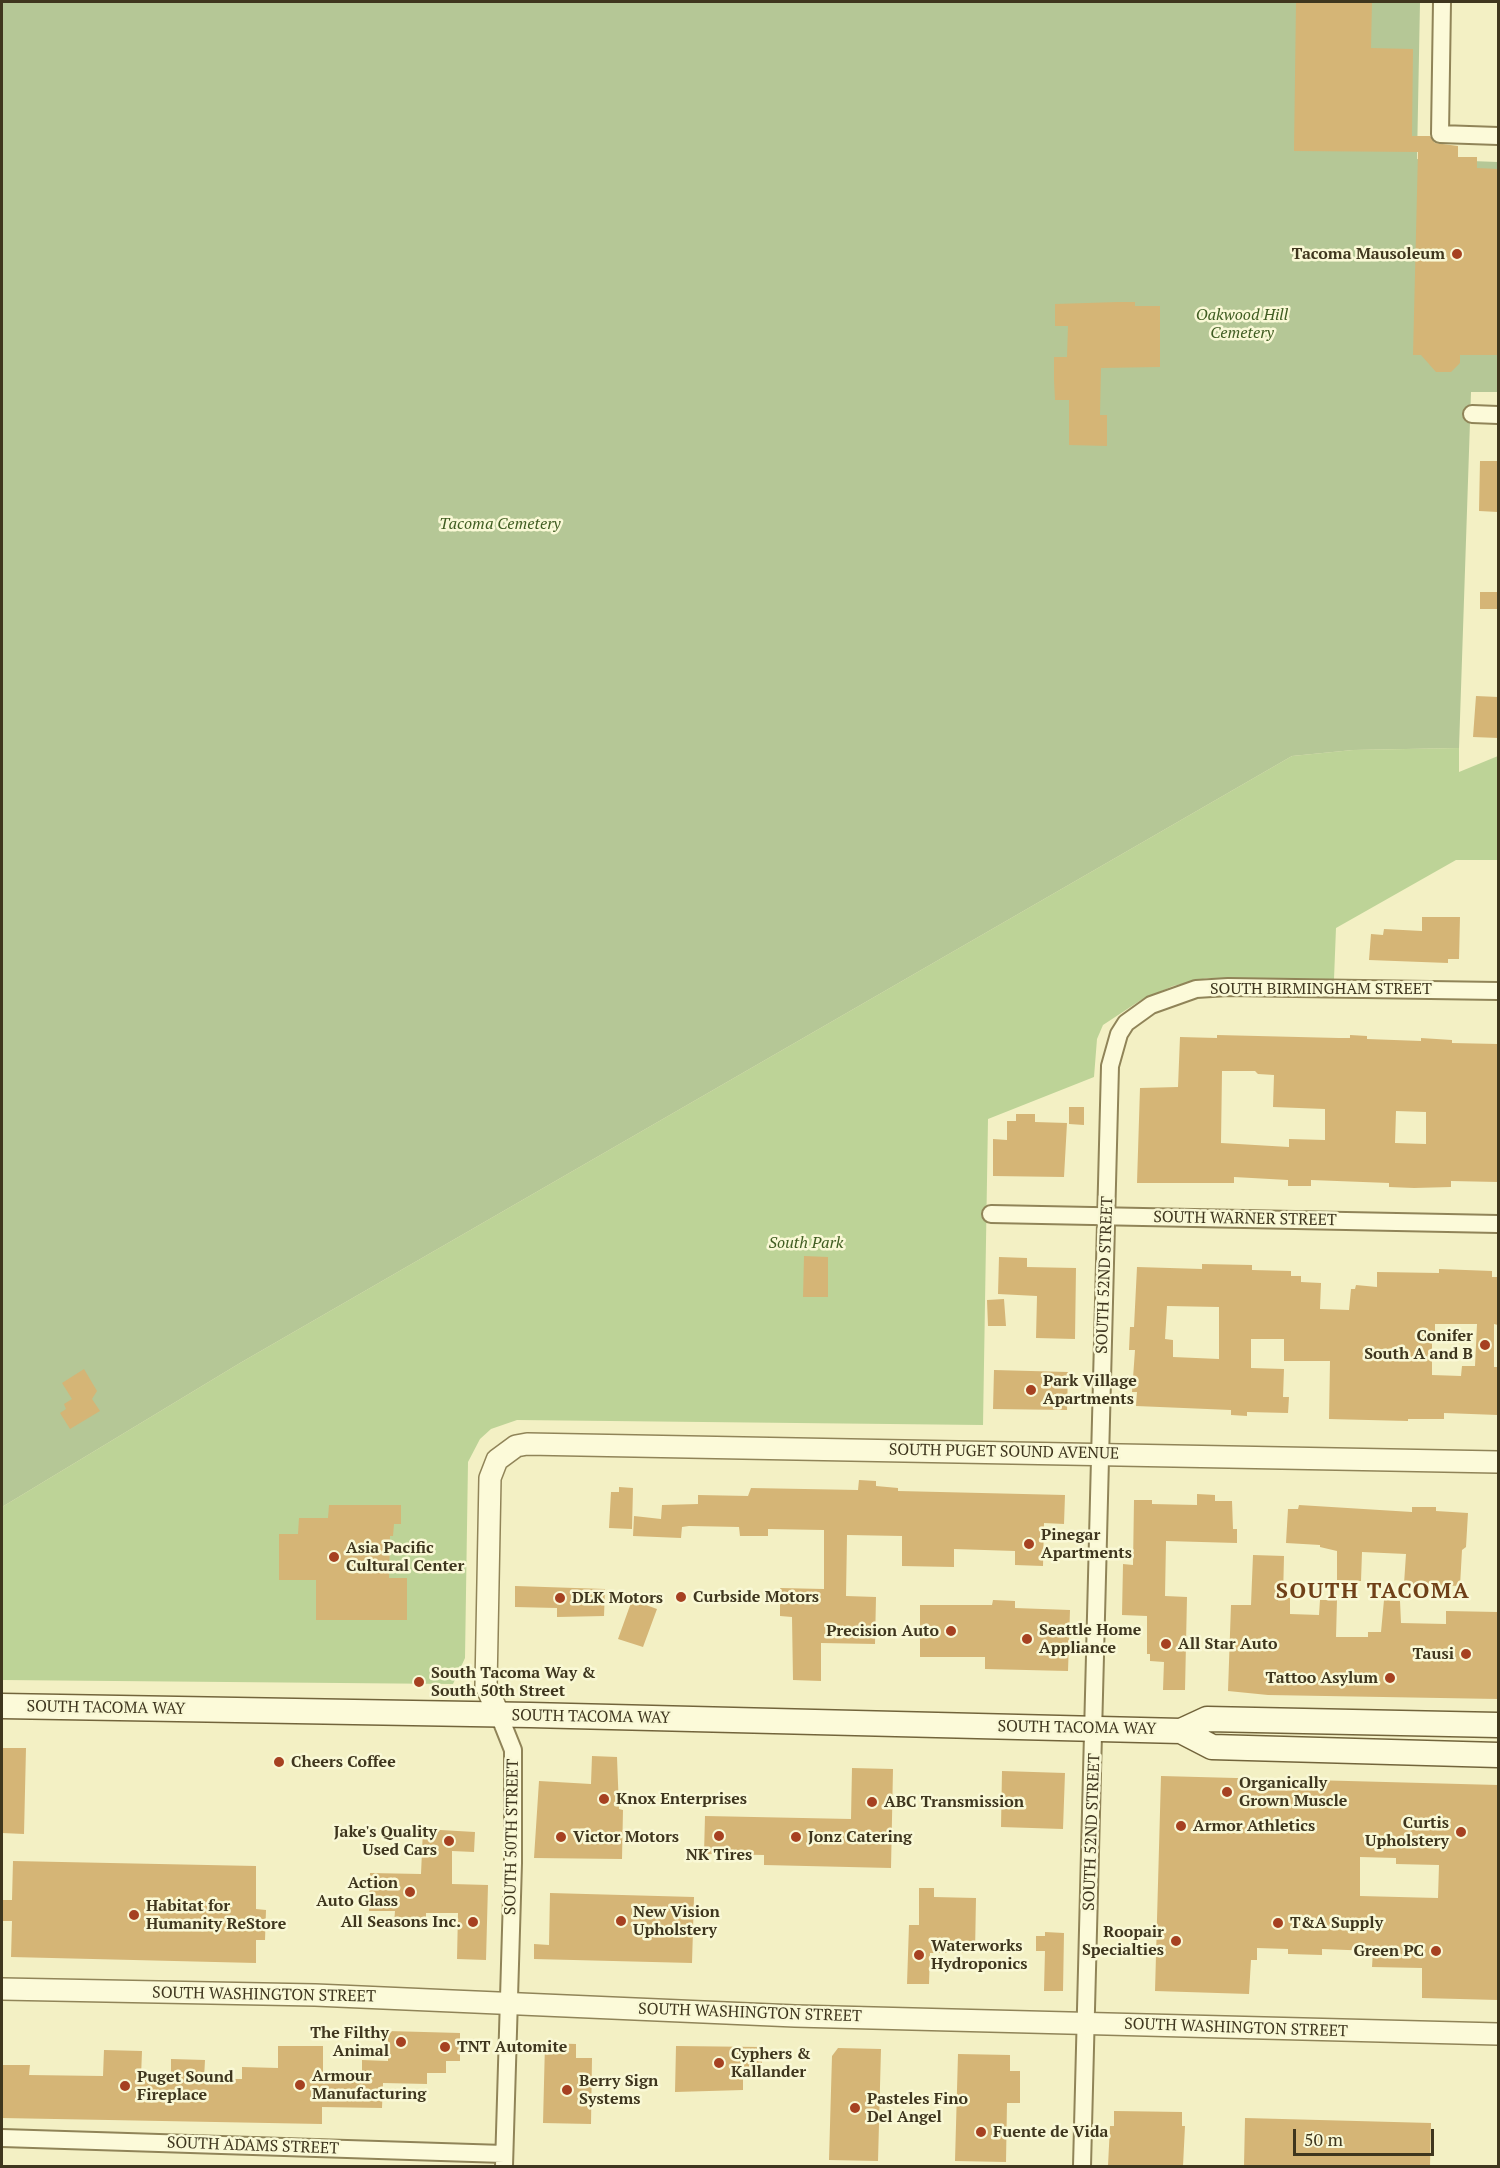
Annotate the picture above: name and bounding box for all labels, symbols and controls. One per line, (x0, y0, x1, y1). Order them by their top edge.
place label: Tacoma Mausoleum (1292, 244, 1445, 264)
marker: Tacoma Mausoleum (1450, 247, 1464, 261)
park label: Oakwood Hill Cemetery (1196, 305, 1288, 343)
park label: Tacoma Cemetery (439, 514, 561, 534)
street label: SOUTH BIRMINGHAM STREET (1210, 979, 1432, 999)
street label: SOUTH 52ND STREET (1093, 1196, 1117, 1354)
street label: SOUTH WARNER STREET (1153, 1208, 1337, 1230)
park label: South Park (769, 1233, 843, 1253)
place label: Conifer South A and B (1364, 1326, 1473, 1364)
marker: Conifer South A and B (1478, 1338, 1492, 1352)
place label: Park Village Apartments (1043, 1371, 1137, 1409)
marker: Park Village Apartments (1024, 1383, 1038, 1397)
street label: SOUTH PUGET SOUND AVENUE (889, 1440, 1119, 1464)
place label: Pinegar Apartments (1041, 1525, 1132, 1563)
marker: Pinegar Apartments (1022, 1537, 1036, 1551)
place label: Asia Pacific Cultural Center (346, 1538, 464, 1576)
marker: Asia Pacific Cultural Center (327, 1550, 341, 1564)
district label: SOUTH TACOMA (1276, 1579, 1470, 1605)
place label: Curbside Motors (693, 1587, 819, 1607)
place label: DLK Motors (572, 1588, 663, 1608)
marker: Curbside Motors (674, 1590, 688, 1604)
marker: DLK Motors (553, 1591, 567, 1605)
place label: Seattle Home Appliance (1039, 1620, 1141, 1658)
place label: Precision Auto (826, 1621, 939, 1641)
marker: Precision Auto (944, 1624, 958, 1638)
marker: Seattle Home Appliance (1020, 1632, 1034, 1646)
place label: All Star Auto (1178, 1634, 1278, 1654)
marker: All Star Auto (1159, 1637, 1173, 1651)
place label: Tausi (1412, 1644, 1454, 1664)
marker: Tausi (1459, 1647, 1473, 1661)
place label: South Tacoma Way & South 50th Street (431, 1663, 596, 1701)
place label: Tattoo Asylum (1266, 1668, 1378, 1688)
marker: Tattoo Asylum (1383, 1671, 1397, 1685)
marker: South Tacoma Way & South 50th Street (412, 1675, 426, 1689)
street label: SOUTH TACOMA WAY (26, 1697, 186, 1719)
street label: SOUTH TACOMA WAY (511, 1706, 671, 1728)
street label: SOUTH TACOMA WAY (997, 1717, 1157, 1739)
place label: Cheers Coffee (291, 1752, 396, 1772)
street label: SOUTH 52ND STREET (1080, 1753, 1104, 1911)
marker: Cheers Coffee (272, 1755, 286, 1769)
street label: SOUTH 50TH STREET (501, 1759, 523, 1915)
place label: Organically Grown Muscle (1239, 1773, 1347, 1811)
marker: Organically Grown Muscle (1220, 1785, 1234, 1799)
place label: Knox Enterprises (616, 1789, 747, 1809)
marker: Knox Enterprises (597, 1792, 611, 1806)
place label: ABC Transmission (884, 1792, 1024, 1812)
marker: ABC Transmission (865, 1795, 879, 1809)
place label: Curtis Upholstery (1365, 1813, 1449, 1851)
place label: Armor Athletics (1193, 1816, 1315, 1836)
marker: Armor Athletics (1174, 1819, 1188, 1833)
place label: Jake's Quality Used Cars (334, 1822, 437, 1860)
marker: Curtis Upholstery (1454, 1825, 1468, 1839)
place label: Victor Motors (573, 1827, 679, 1847)
place label: Jonz Catering (808, 1827, 912, 1847)
marker: NK Tires (712, 1829, 726, 1843)
marker: Victor Motors (554, 1830, 568, 1844)
marker: Jonz Catering (789, 1830, 803, 1844)
marker: Jake's Quality Used Cars (442, 1834, 456, 1848)
place label: NK Tires (686, 1845, 752, 1865)
place label: Action Auto Glass (316, 1873, 398, 1911)
marker: Action Auto Glass (403, 1885, 417, 1899)
place label: Habitat for Humanity ReStore (146, 1896, 286, 1934)
place label: New Vision Upholstery (633, 1902, 720, 1940)
marker: Habitat for Humanity ReStore (127, 1908, 141, 1922)
place label: All Seasons Inc. (341, 1912, 461, 1932)
place label: T&A Supply (1290, 1913, 1383, 1933)
marker: New Vision Upholstery (614, 1914, 628, 1928)
marker: All Seasons Inc. (466, 1915, 480, 1929)
marker: T&A Supply (1271, 1916, 1285, 1930)
place label: Roopair Specialties (1082, 1922, 1164, 1960)
marker: Roopair Specialties (1169, 1934, 1183, 1948)
place label: Waterworks Hydroponics (931, 1936, 1028, 1974)
place label: Green PC (1353, 1941, 1424, 1961)
marker: Green PC (1429, 1944, 1443, 1958)
marker: Waterworks Hydroponics (912, 1948, 926, 1962)
street label: SOUTH WASHINGTON STREET (152, 1983, 376, 2007)
street label: SOUTH WASHINGTON STREET (638, 2000, 862, 2026)
street label: SOUTH WASHINGTON STREET (1124, 2015, 1348, 2041)
place label: The Filthy Animal (310, 2023, 389, 2061)
marker: The Filthy Animal (394, 2035, 408, 2049)
place label: TNT Automite (457, 2037, 567, 2057)
marker: TNT Automite (438, 2040, 452, 2054)
place label: Cyphers & Kallander (731, 2044, 811, 2082)
marker: Cyphers & Kallander (712, 2056, 726, 2070)
place label: Armour Manufacturing (312, 2066, 426, 2104)
place label: Puget Sound Fireplace (137, 2067, 234, 2105)
place label: Berry Sign Systems (579, 2071, 658, 2109)
marker: Armour Manufacturing (293, 2078, 307, 2092)
marker: Puget Sound Fireplace (118, 2079, 132, 2093)
marker: Berry Sign Systems (560, 2083, 574, 2097)
place label: Pasteles Fino Del Angel (867, 2089, 968, 2127)
marker: Pasteles Fino Del Angel (848, 2101, 862, 2115)
scale bar (1296, 2117, 1437, 2155)
place label: Fuente de Vida (993, 2122, 1108, 2142)
marker: Fuente de Vida (974, 2125, 988, 2139)
text: 50 m (1304, 2127, 1343, 2151)
street label: SOUTH ADAMS STREET (166, 2133, 340, 2159)

